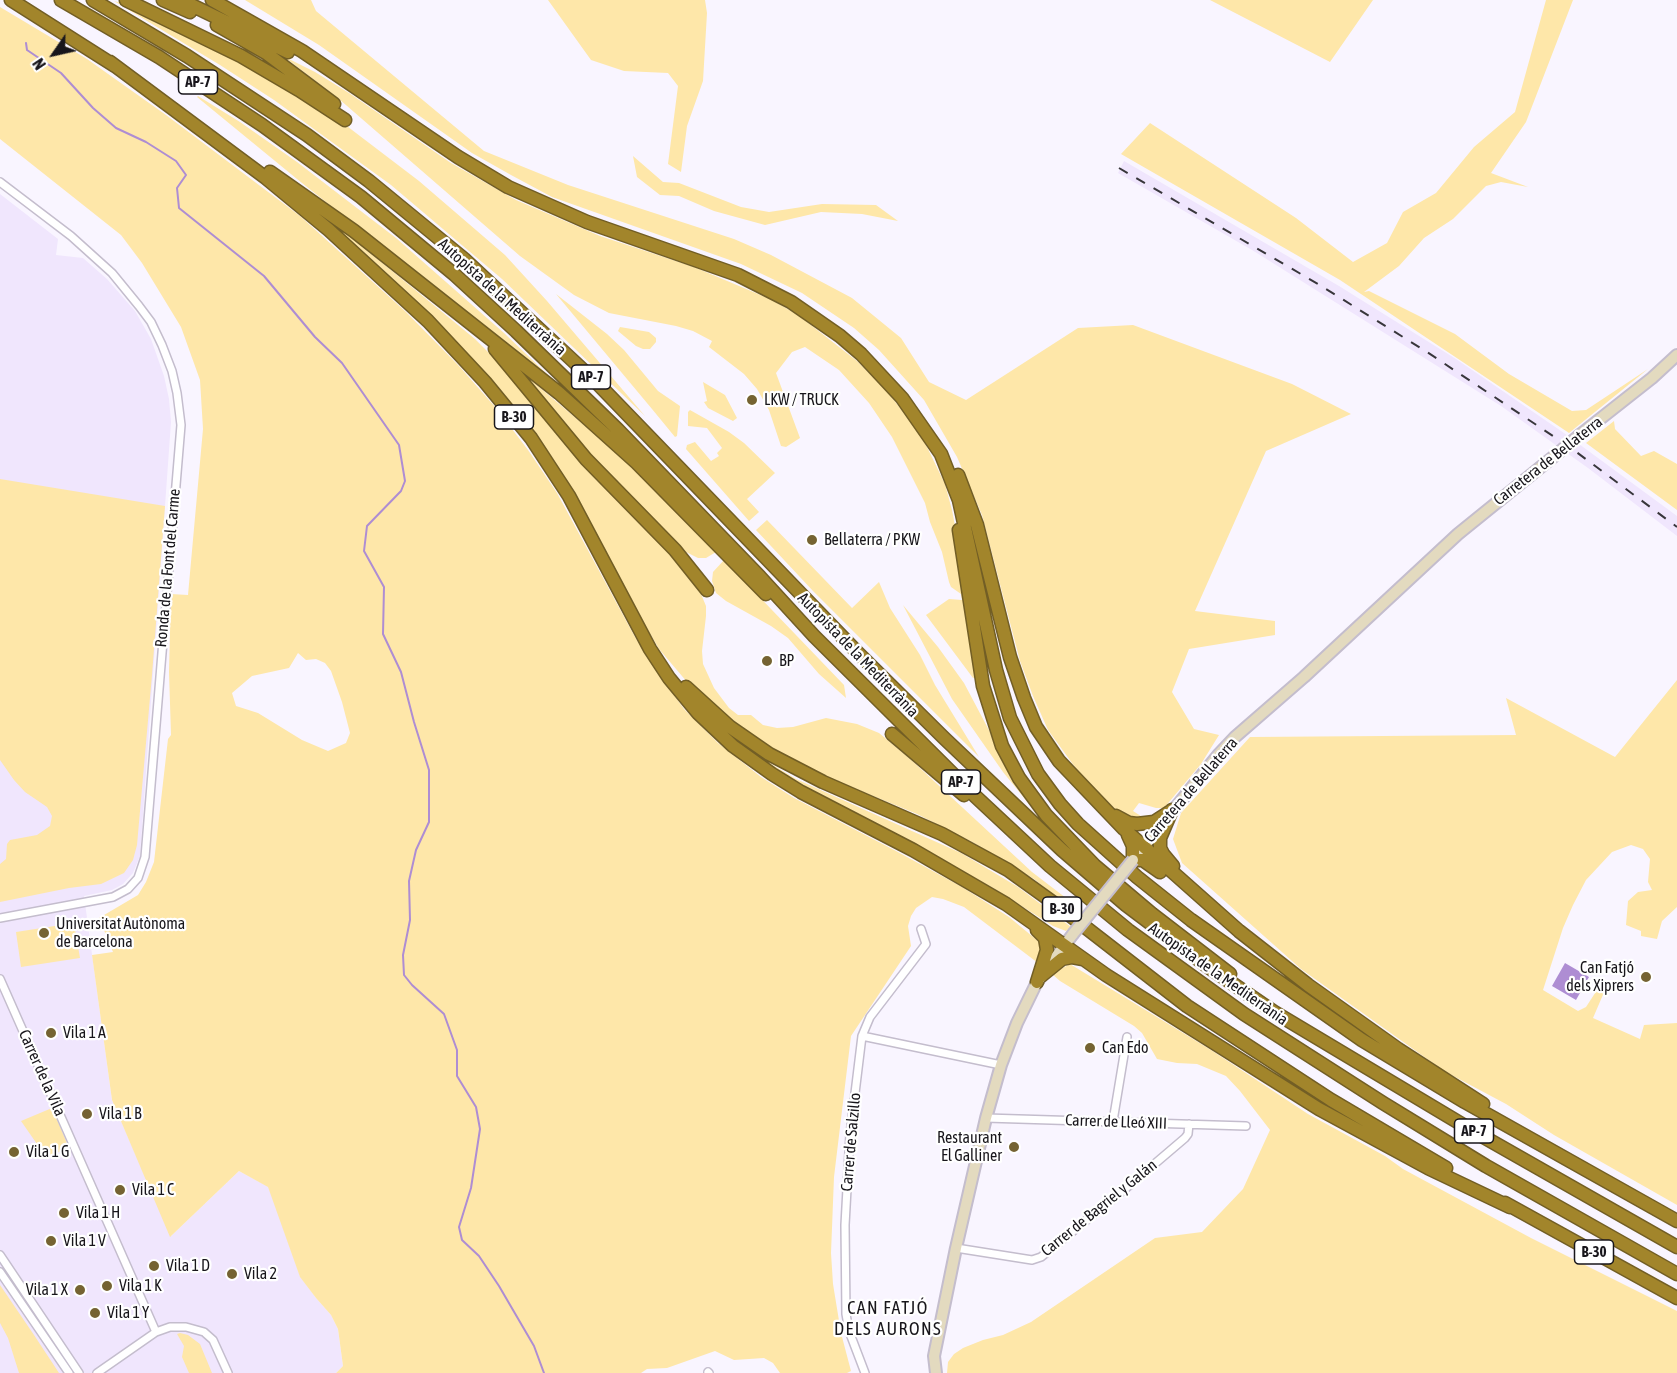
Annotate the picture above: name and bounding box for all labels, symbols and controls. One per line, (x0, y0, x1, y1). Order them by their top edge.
north arrow (24, 24, 84, 84)
text: N (29, 55, 49, 73)
road number: AP-7 (178, 70, 218, 94)
street label: Autopista de la Mediterrània (434, 234, 570, 360)
road number: AP-7 (572, 365, 610, 389)
place label: LKW / TRUCK (764, 390, 839, 410)
marker: LKW / TRUCK (745, 393, 759, 407)
road number: B-30 (494, 405, 534, 429)
street label: Carretera de Bellaterra (1490, 412, 1606, 510)
street label: Ronda de la Font del Carme (152, 488, 184, 648)
place label: Bellaterra / PKW (824, 530, 920, 550)
marker: Bellaterra / PKW (805, 533, 819, 547)
street label: Autopista de la Mediterrània (793, 589, 923, 721)
place label: BP (779, 651, 794, 671)
marker: BP (760, 654, 774, 668)
street label: Carretera de Bellaterra (1140, 733, 1242, 847)
road number: AP-7 (942, 770, 980, 794)
road number: B-30 (1042, 897, 1082, 921)
place label: Universitat Autònoma de Barcelona (56, 914, 185, 952)
street label: Autopista de la Mediterrània (1145, 919, 1291, 1029)
marker: Universitat Autònoma de Barcelona (37, 926, 51, 940)
place label: Can Fatjó dels Xiprers (1566, 958, 1634, 996)
marker: Can Fatjó dels Xiprers (1639, 970, 1653, 984)
place label: Vila 1 A (63, 1023, 106, 1043)
marker: Vila 1 A (44, 1026, 58, 1040)
street label: Carrer de la Vila (14, 1027, 70, 1119)
place label: Can Edo (1102, 1038, 1149, 1058)
marker: Can Edo (1083, 1041, 1097, 1055)
street label: Carrer de Salzillo (837, 1092, 865, 1192)
place label: Vila 1 B (99, 1104, 142, 1124)
marker: Vila 1 B (80, 1107, 94, 1121)
street label: Carrer de Lleó XIII (1065, 1111, 1167, 1133)
road number: AP-7 (1454, 1119, 1494, 1143)
place label: Restaurant El Galliner (937, 1128, 1002, 1166)
marker: Restaurant El Galliner (1007, 1140, 1021, 1154)
place label: Vila 1 G (26, 1142, 70, 1162)
marker: Vila 1 G (7, 1145, 21, 1159)
street label: Carrer de Bagriel y Galán (1037, 1155, 1161, 1261)
place label: Vila 1 C (132, 1180, 174, 1200)
marker: Vila 1 C (113, 1183, 127, 1197)
place label: Vila 1 H (76, 1203, 120, 1223)
marker: Vila 1 H (57, 1206, 71, 1220)
place label: Vila 1 V (63, 1231, 106, 1251)
marker: Vila 1 V (44, 1234, 58, 1248)
road number: B-30 (1574, 1240, 1614, 1264)
place label: Vila 1 D (166, 1256, 210, 1276)
marker: Vila 1 D (147, 1259, 161, 1273)
place label: Vila 2 (244, 1264, 277, 1284)
marker: Vila 2 (225, 1267, 239, 1281)
place label: Vila 1 K (119, 1276, 162, 1296)
marker: Vila 1 K (100, 1279, 114, 1293)
place label: Vila 1 X (26, 1280, 68, 1300)
marker: Vila 1 X (73, 1283, 87, 1297)
district label: CAN FATJÓ DELS AURONS (834, 1297, 942, 1340)
place label: Vila 1 Y (107, 1303, 149, 1323)
marker: Vila 1 Y (88, 1306, 102, 1320)

